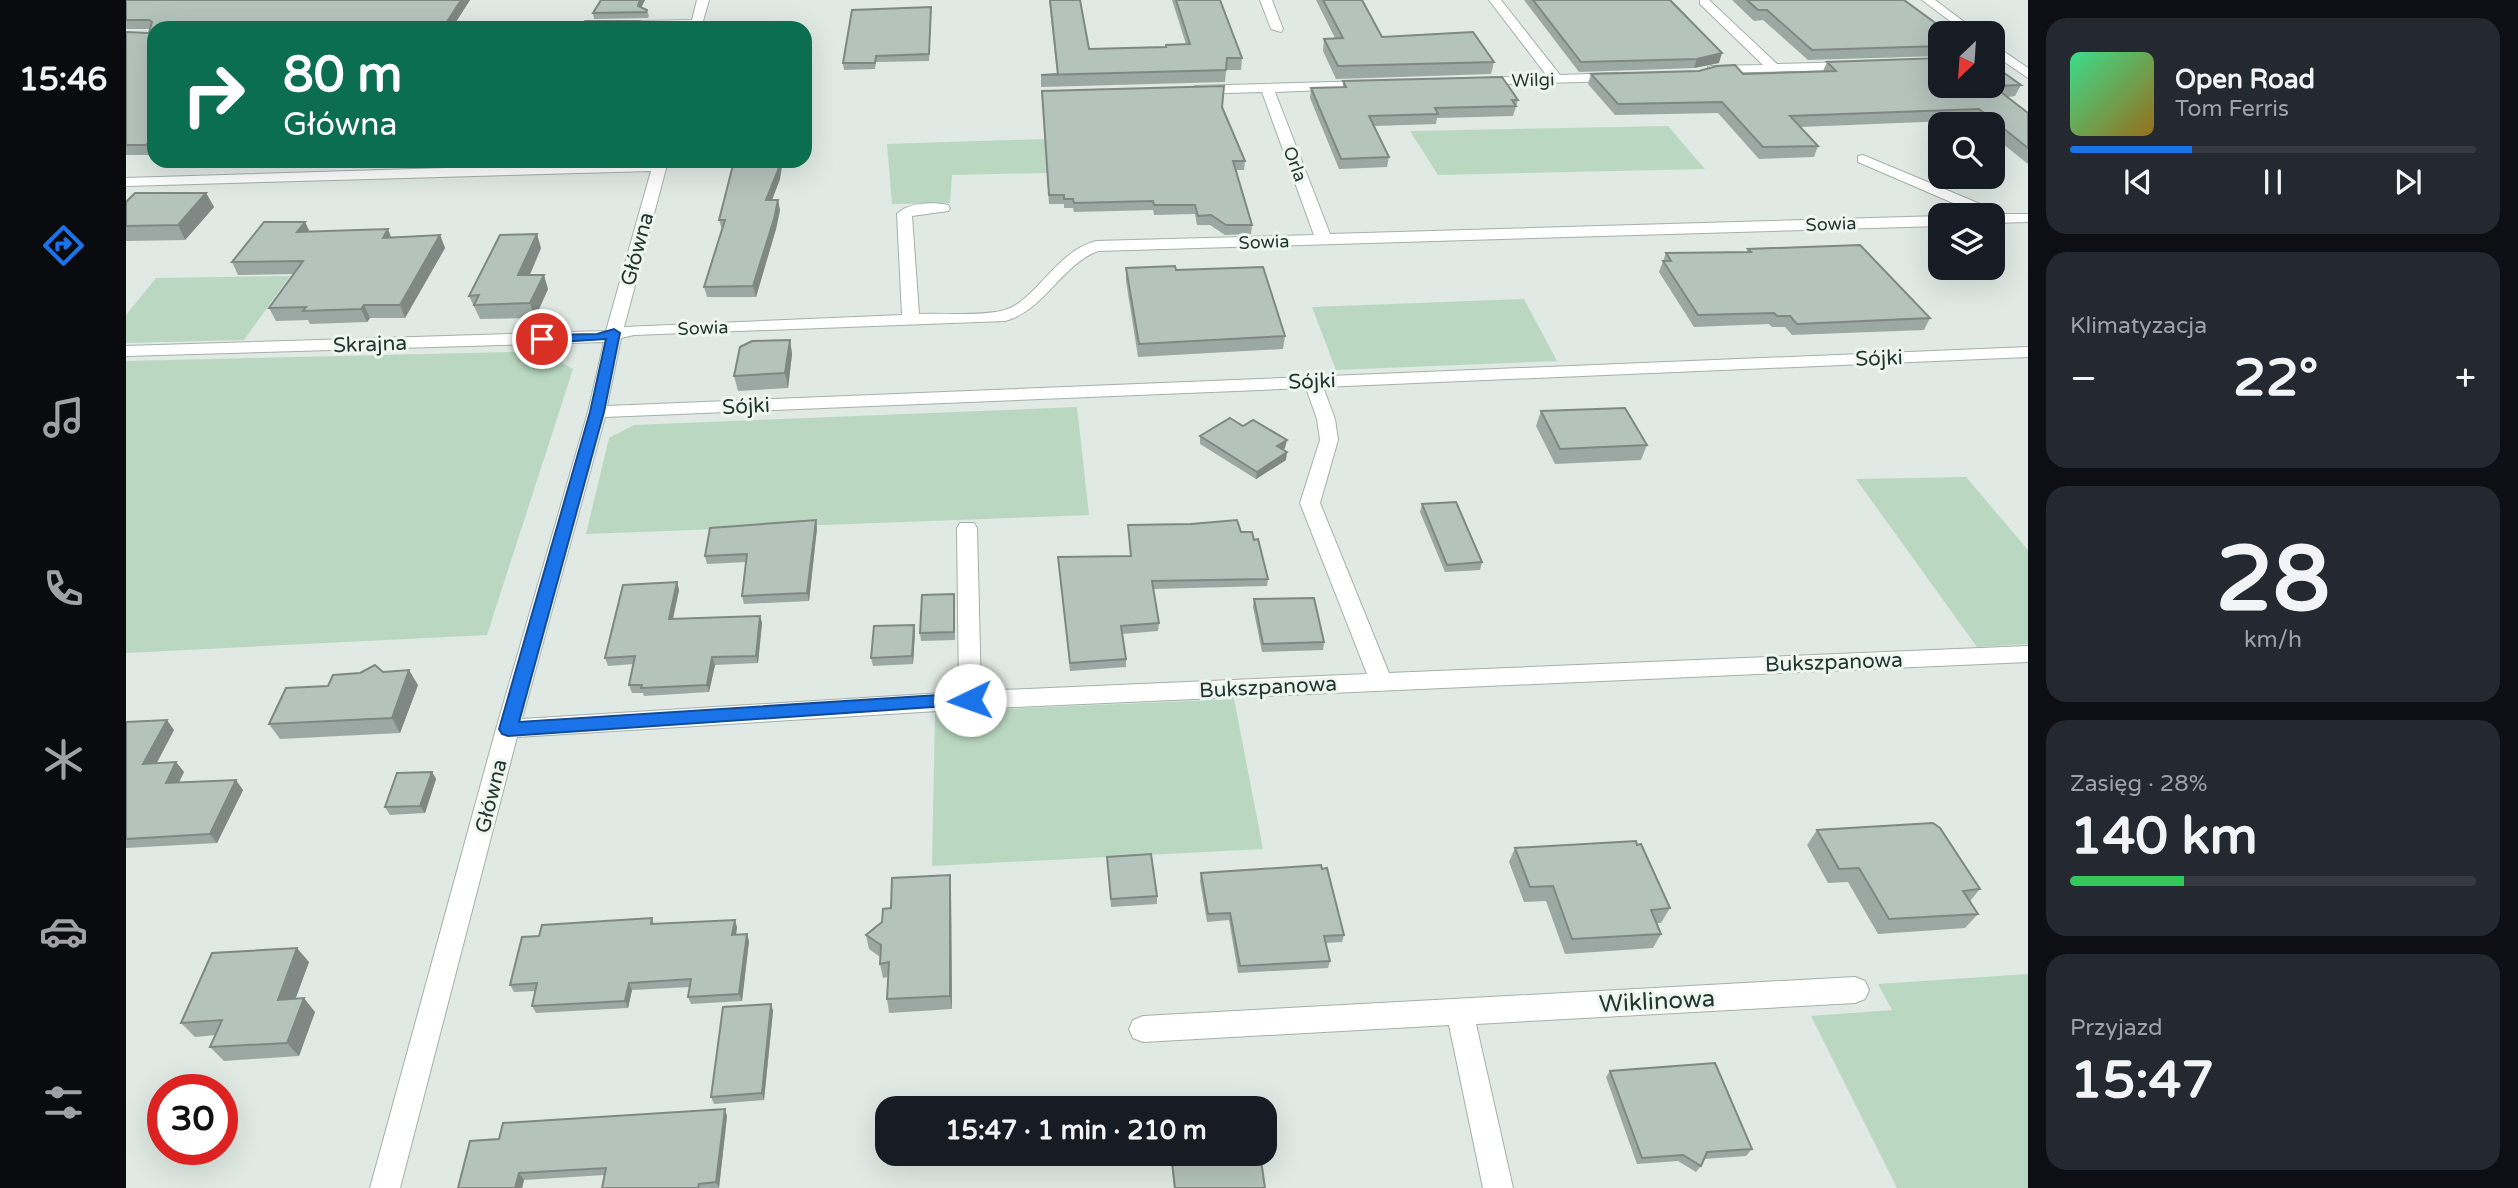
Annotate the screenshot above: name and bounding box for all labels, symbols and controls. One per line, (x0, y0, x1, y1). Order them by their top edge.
north arrow (1928, 21, 2006, 98)
map controls (1928, 21, 2005, 280)
text: 80 m (283, 46, 402, 105)
icon: right (168, 49, 259, 140)
text: 15:46 (19, 61, 107, 99)
text: Open Road (2175, 64, 2315, 95)
street label: Wilgi (1511, 68, 1555, 92)
text: Tom Ferris (2175, 95, 2289, 123)
text: Główna (283, 106, 398, 144)
button: search (1928, 112, 2005, 189)
street label: Orla (1278, 143, 1312, 185)
icon: previous (2119, 163, 2157, 201)
icon: pause (2254, 163, 2292, 201)
icon: next (2389, 163, 2427, 201)
button: layers (1928, 203, 2005, 280)
street label: Główna (616, 210, 659, 289)
street label: Sowia (1805, 212, 1857, 236)
icon: directions (39, 221, 88, 270)
street label: Sowia (1238, 230, 1290, 254)
pin (512, 309, 572, 369)
text: Klimatyzacja (2070, 312, 2207, 340)
street label: Sowia (677, 316, 729, 340)
icon: arrive (523, 320, 561, 358)
street label: Skrajna (333, 331, 407, 358)
street label: Sójki (1855, 345, 1903, 372)
text: 22° (2233, 347, 2318, 410)
text: − (2070, 356, 2097, 402)
text: + (2455, 356, 2476, 402)
street label: Sójki (1288, 368, 1336, 395)
icon: music (39, 393, 88, 442)
street label: Sójki (722, 393, 771, 420)
text: 28 (2216, 525, 2330, 635)
icon: phone (39, 564, 88, 613)
text: km/h (2244, 626, 2302, 654)
street label: Bukszpanowa (1765, 648, 1903, 677)
position arrow (933, 663, 1007, 737)
street label: Bukszpanowa (1199, 671, 1338, 704)
icon: climate (39, 735, 88, 784)
street label: Główna (470, 757, 513, 836)
text: Zasięg · 28% (2070, 770, 2207, 798)
text: 140 km (2070, 805, 2258, 868)
icon: car (39, 907, 88, 956)
street label: Wiklinowa (1598, 984, 1716, 1019)
text: Przyjazd (2070, 1014, 2163, 1042)
text: 15:47 (2070, 1049, 2214, 1112)
speed limit sign: 30 (147, 1074, 238, 1165)
icon: filters (39, 1078, 88, 1127)
text: 15:47 · 1 min · 210 m (945, 1115, 1207, 1146)

